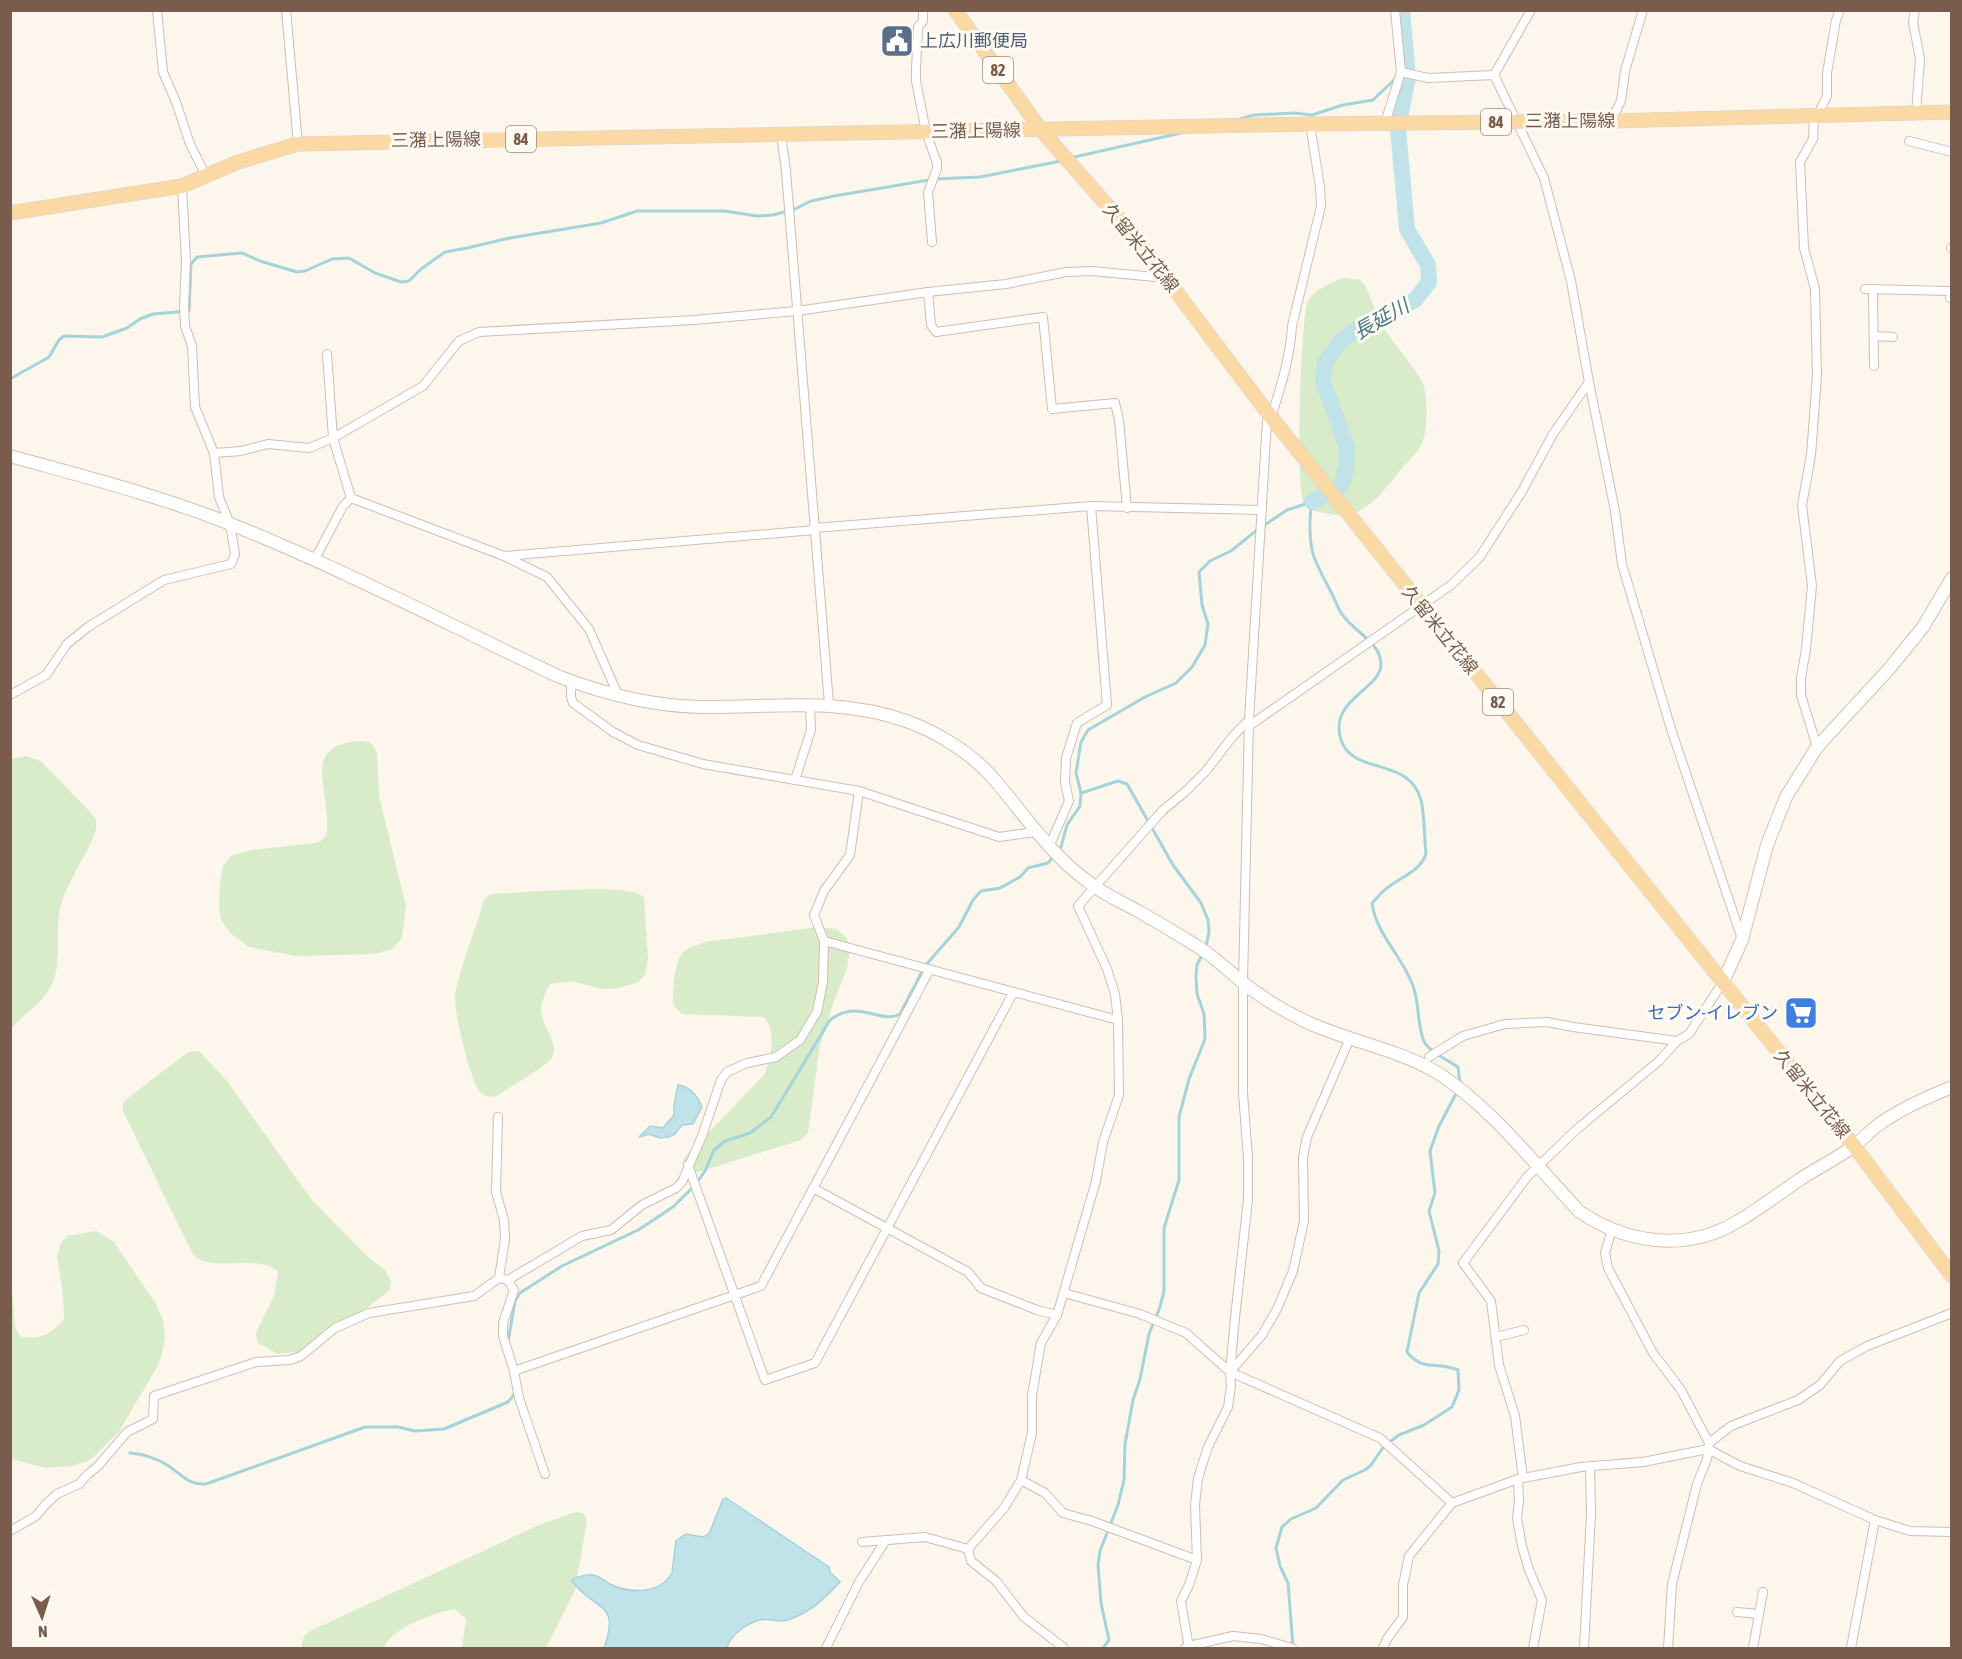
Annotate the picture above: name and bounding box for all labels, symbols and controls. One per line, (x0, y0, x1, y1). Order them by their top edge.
public building icon: 上広川郵便局 (879, 23, 915, 59)
place label: 上広川郵便局 (920, 30, 1028, 51)
road number: 82 (983, 57, 1013, 83)
road number: 84 (1481, 109, 1511, 135)
street label: 三潴上陽線 (1525, 110, 1615, 131)
street label: 三潴上陽線 (931, 119, 1021, 142)
road number: 84 (506, 126, 536, 152)
street label: 三潴上陽線 (391, 128, 481, 151)
street label: 久留米立花線 (1099, 199, 1184, 296)
water label: 長延川 (1349, 293, 1414, 344)
street label: 久留米立花線 (1398, 581, 1483, 678)
road number: 82 (1483, 689, 1513, 715)
supermarket icon: セブン-イレブン (1783, 995, 1819, 1031)
place label: セブン-イレブン (1648, 1002, 1778, 1023)
street label: 久留米立花線 (1770, 1045, 1855, 1142)
north arrow (12, 1587, 72, 1647)
text: N (38, 1623, 48, 1641)

